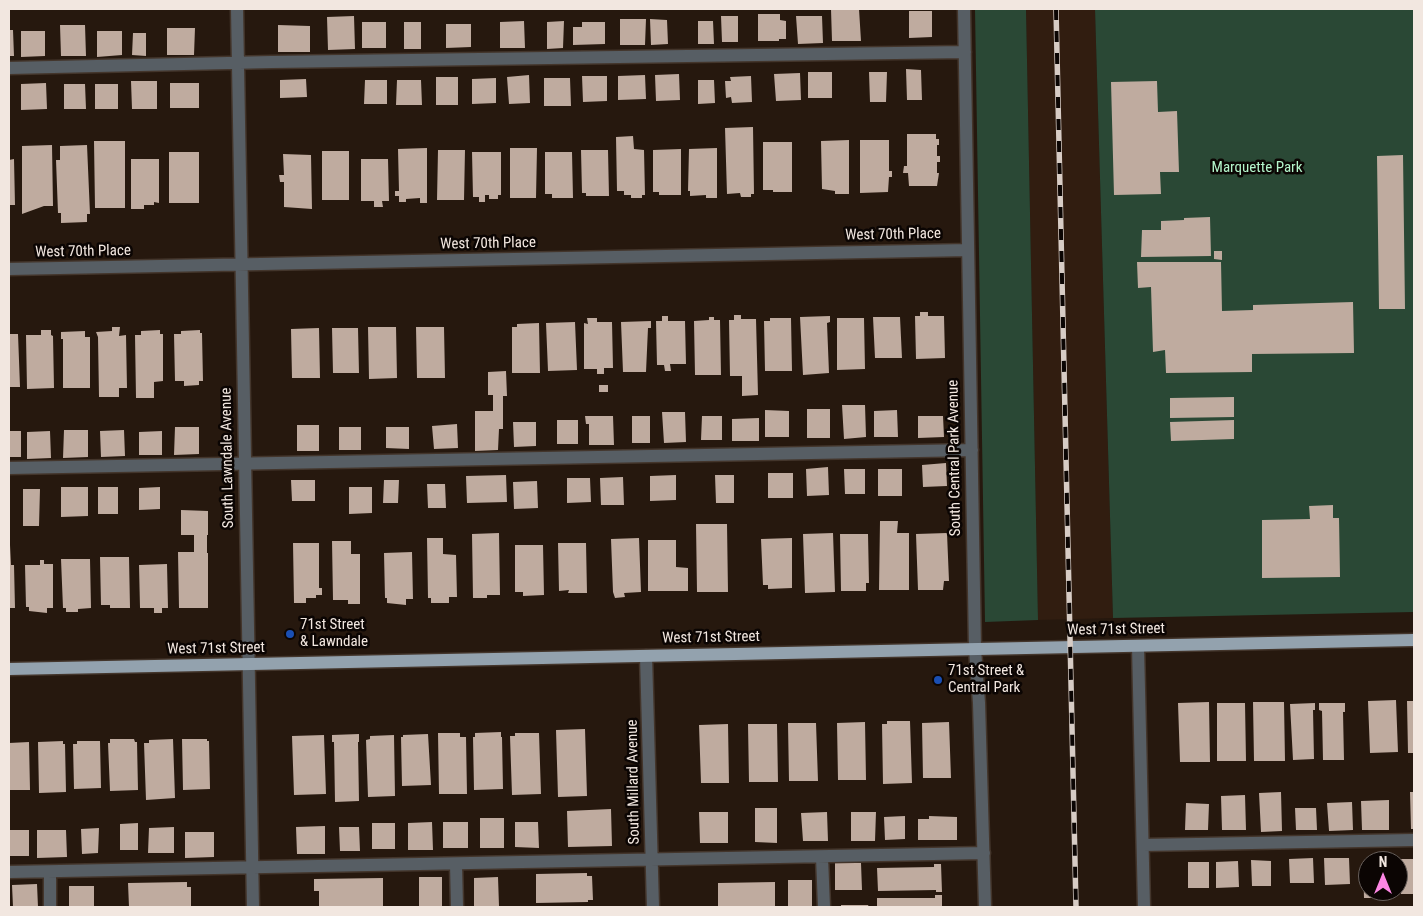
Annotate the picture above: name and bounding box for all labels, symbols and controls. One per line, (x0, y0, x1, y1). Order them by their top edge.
park label: Marquette Park (1212, 159, 1302, 177)
street label: West 70th Place (845, 225, 941, 245)
street label: West 70th Place (440, 234, 536, 254)
street label: West 70th Place (35, 242, 131, 262)
street label: South Central Park Avenue (945, 380, 965, 536)
street label: South Lawndale Avenue (218, 387, 238, 529)
place label: 71st Street & Lawndale (300, 616, 368, 651)
street label: West 71st Street (1067, 620, 1165, 640)
marker: 71st Street & Lawndale (284, 628, 296, 640)
street label: West 71st Street (662, 628, 760, 648)
street label: West 71st Street (167, 639, 265, 659)
place label: 71st Street & Central Park (948, 662, 1024, 697)
marker: 71st Street & Central Park (932, 674, 944, 686)
street label: South Millard Avenue (624, 719, 644, 845)
north arrow (1358, 851, 1408, 901)
text: N (1379, 854, 1387, 870)

